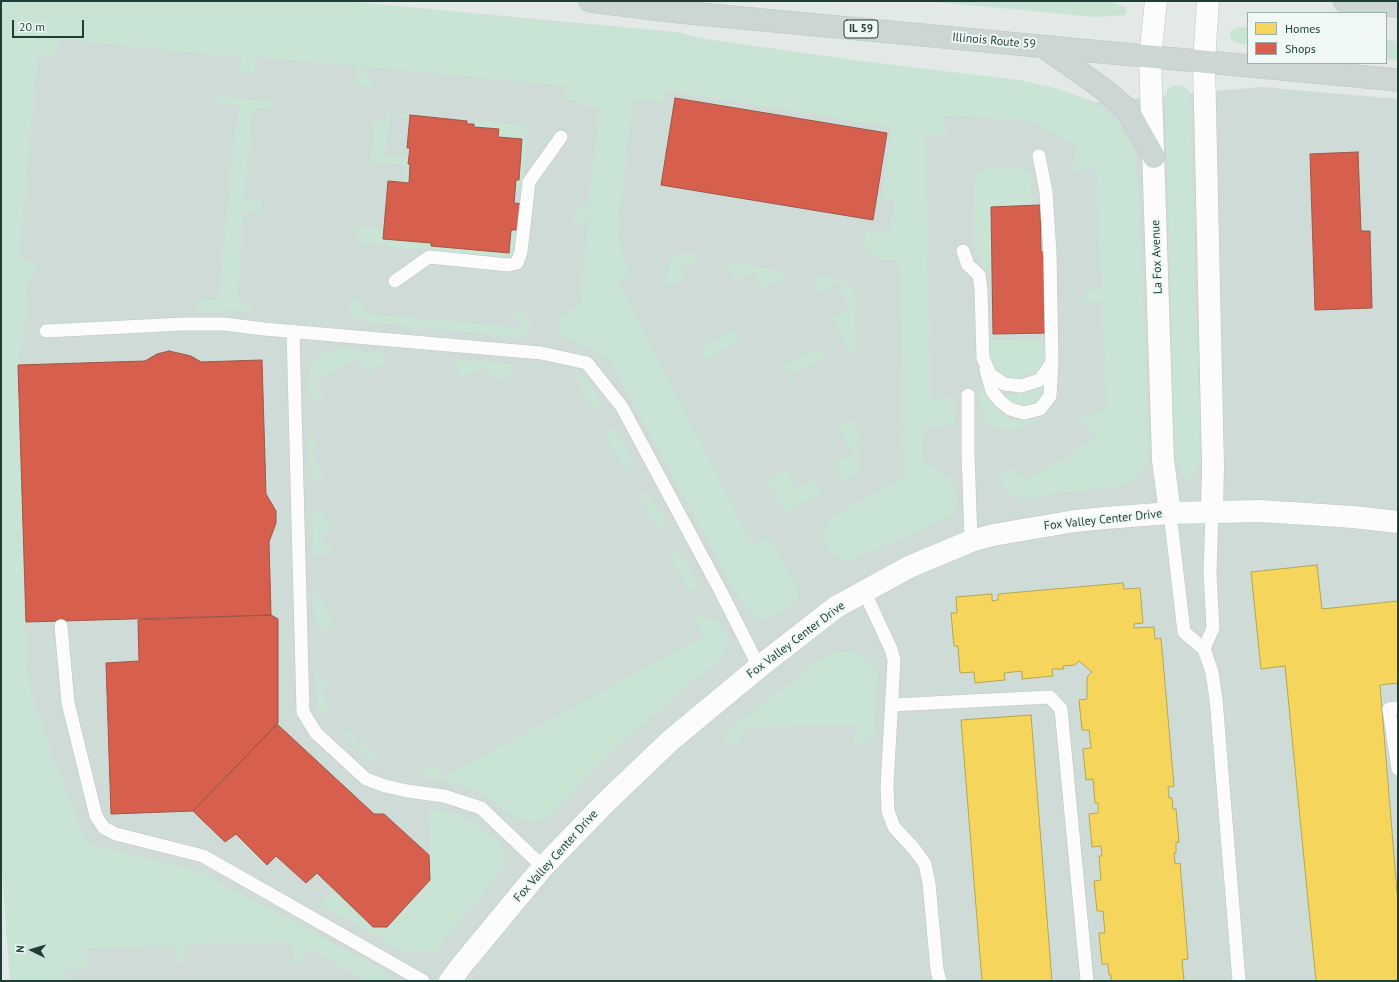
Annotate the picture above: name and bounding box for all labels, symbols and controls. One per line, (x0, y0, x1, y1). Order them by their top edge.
scale bar (14, 12, 86, 38)
legend (1247, 12, 1387, 64)
text: 20 m (19, 19, 45, 34)
road number: IL 59 (844, 20, 878, 38)
text: Homes (1285, 21, 1320, 36)
street label: Illinois Route 59 (952, 30, 1036, 52)
text: Shops (1285, 41, 1316, 56)
street label: La Fox Avenue (1149, 220, 1165, 294)
street label: Fox Valley Center Drive (1043, 507, 1163, 533)
street label: Fox Valley Center Drive (744, 598, 848, 682)
street label: Fox Valley Center Drive (511, 807, 601, 905)
north arrow (12, 930, 52, 970)
text: N (13, 945, 27, 953)

